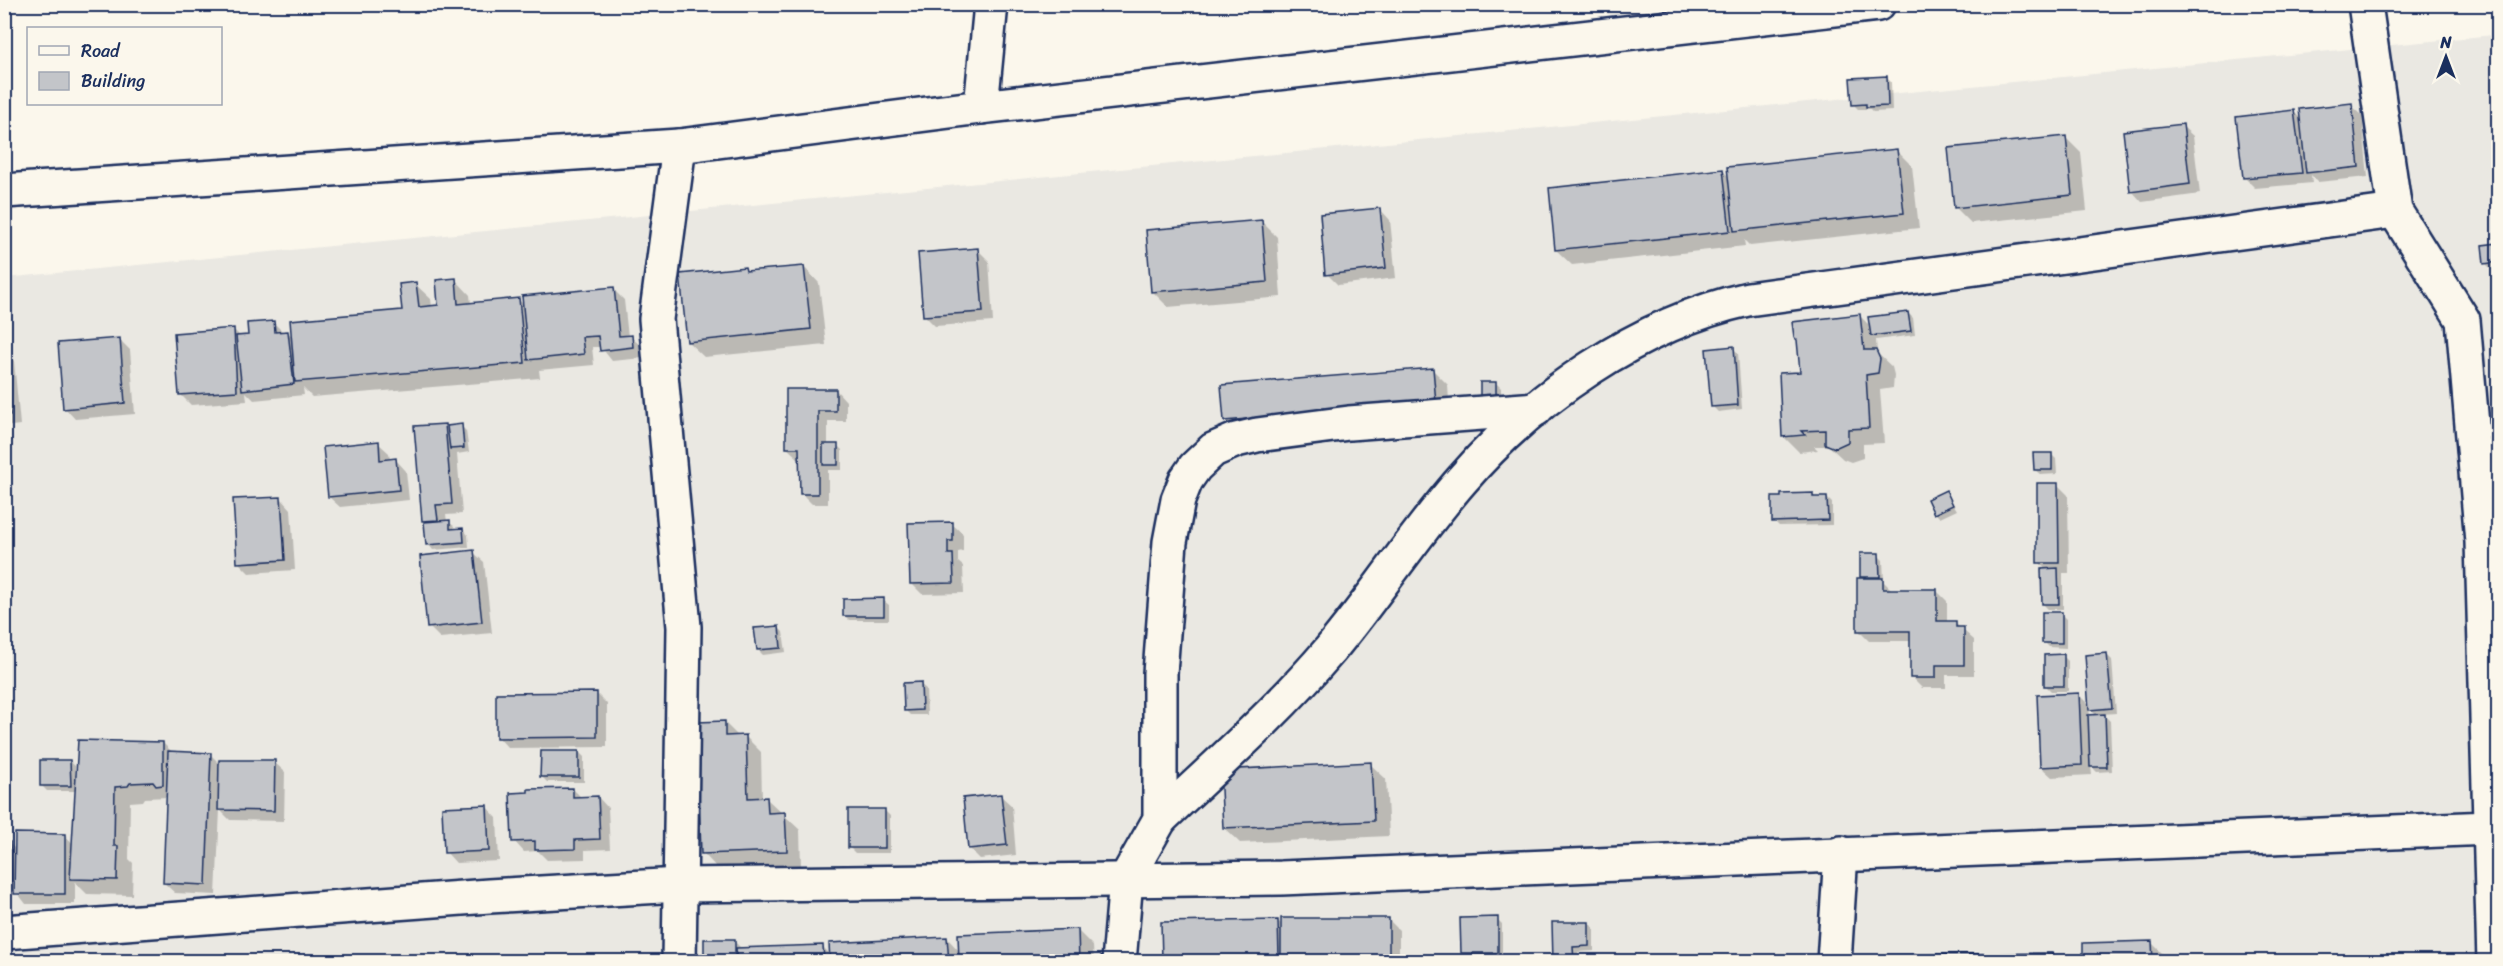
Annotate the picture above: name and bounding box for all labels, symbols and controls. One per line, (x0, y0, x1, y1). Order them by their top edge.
legend (27, 27, 222, 105)
north arrow (2416, 27, 2476, 87)
text: N (2439, 28, 2452, 57)
text: Road (81, 35, 121, 67)
text: Building (81, 65, 145, 97)

